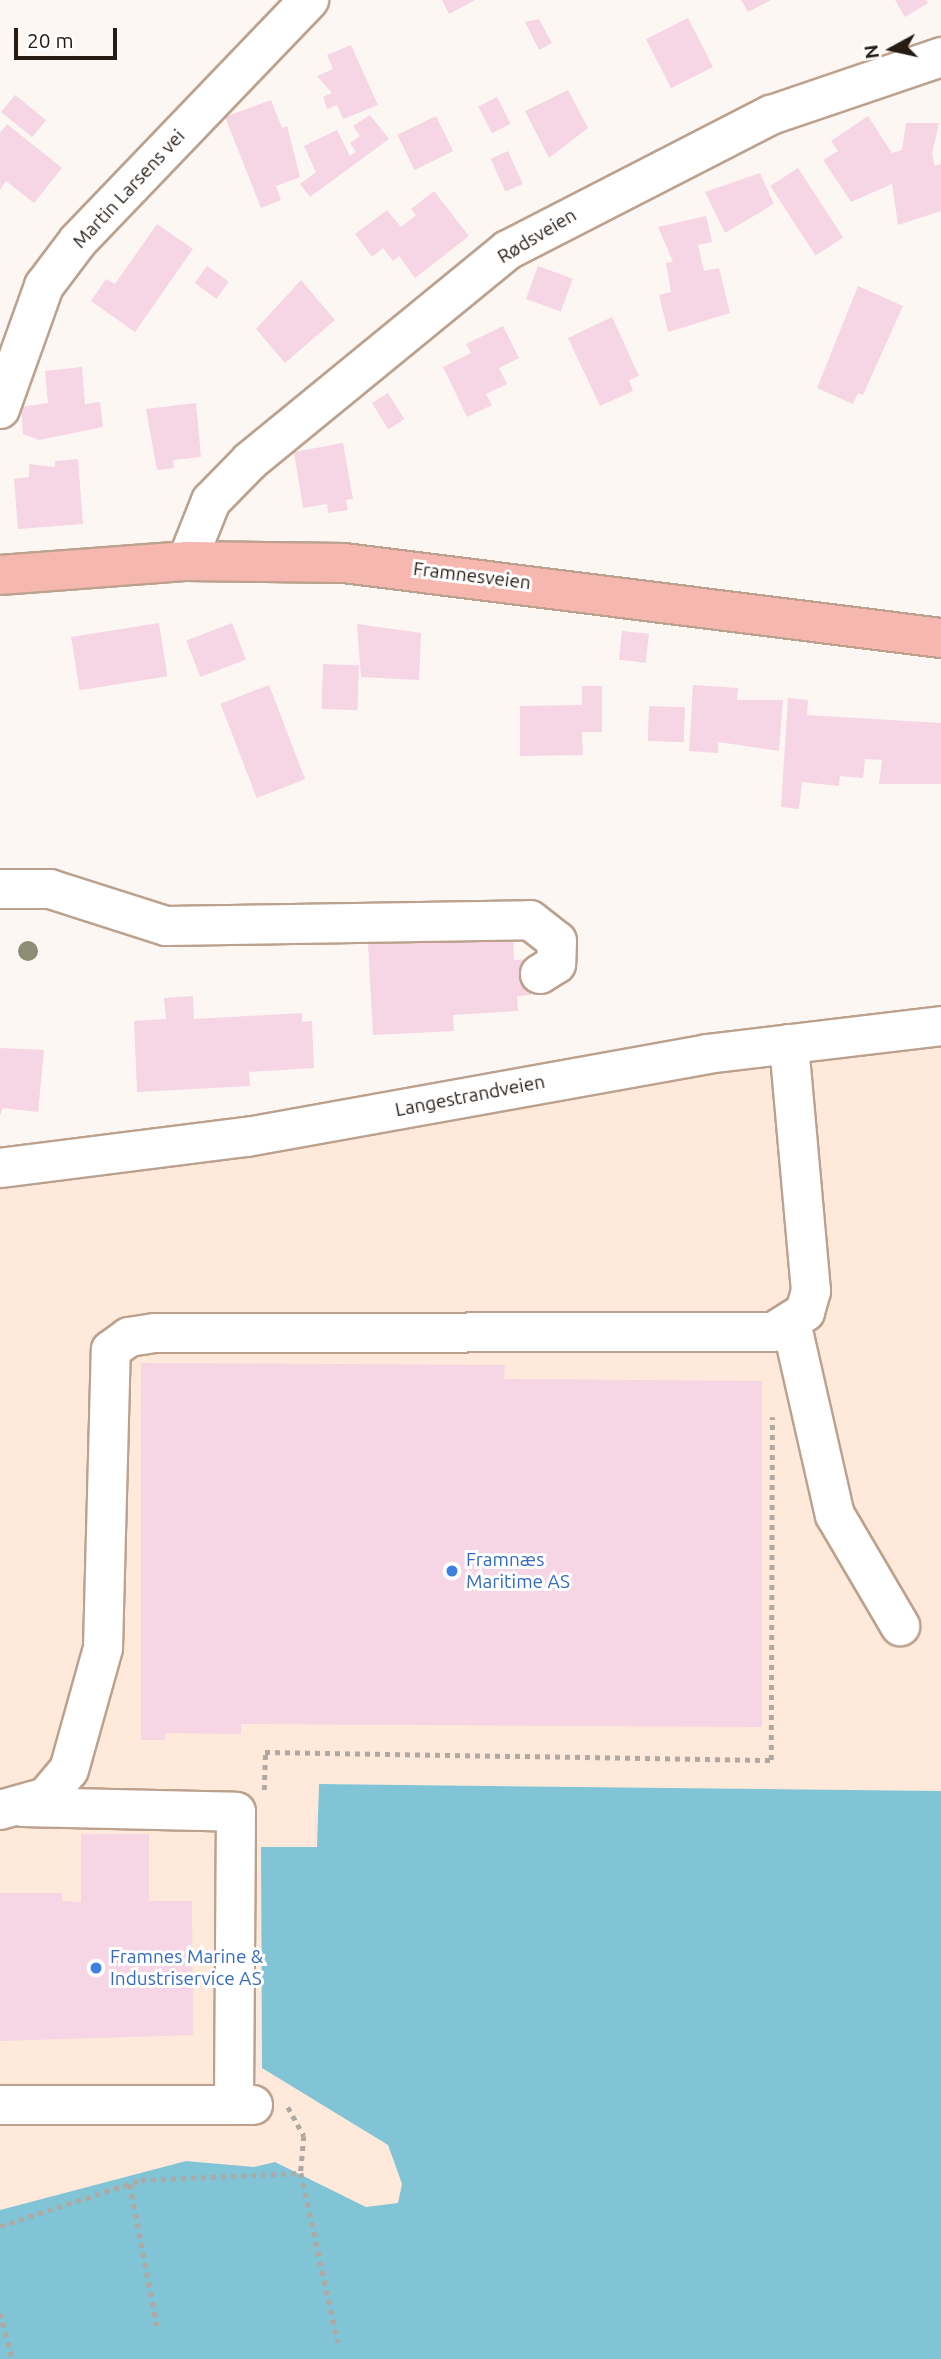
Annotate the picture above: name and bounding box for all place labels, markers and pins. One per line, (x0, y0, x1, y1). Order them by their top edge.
place label: Framnæs Maritime AS (466, 1549, 570, 1593)
marker: Framnæs Maritime AS (444, 1563, 460, 1579)
place label: Framnes Marine & Industriservice AS (110, 1946, 263, 1990)
marker: Framnes Marine & Industriservice AS (88, 1960, 104, 1976)

